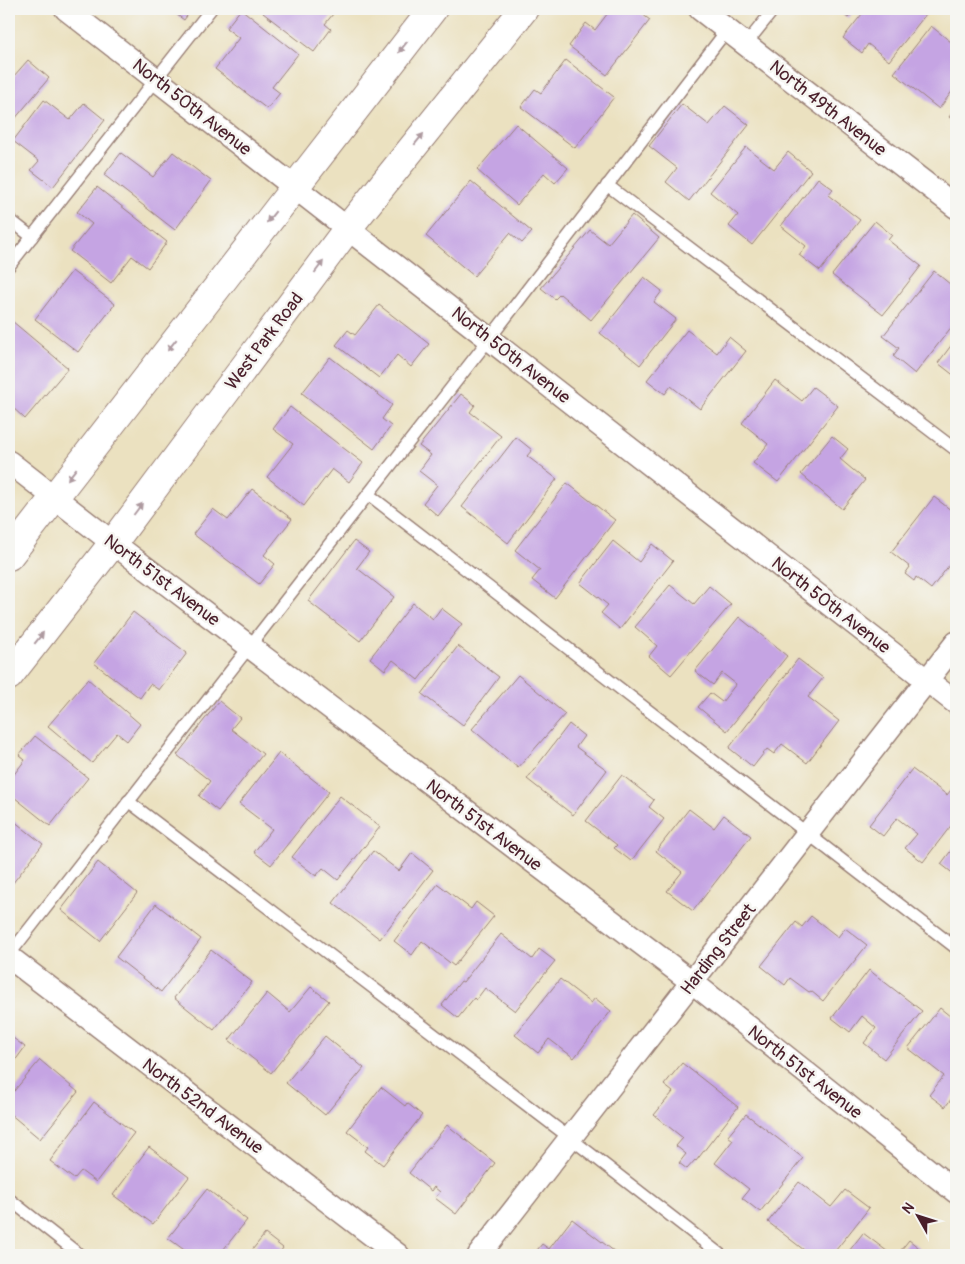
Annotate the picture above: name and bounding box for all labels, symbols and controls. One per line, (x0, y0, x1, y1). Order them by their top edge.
one-way arrow (398, 40, 409, 53)
street label: North 50th Avenue (128, 54, 256, 161)
street label: North 49th Avenue (764, 55, 891, 161)
one-way arrow (414, 133, 425, 146)
one-way arrow (266, 210, 277, 223)
one-way arrow (314, 260, 324, 274)
street label: West Park Road (220, 288, 309, 395)
street label: North 50th Avenue (447, 302, 575, 409)
one-way arrow (166, 338, 177, 351)
one-way arrow (67, 467, 78, 480)
one-way arrow (133, 502, 143, 516)
street label: North 51st Avenue (99, 529, 224, 632)
street label: North 50th Avenue (767, 552, 895, 659)
one-way arrow (33, 632, 44, 645)
street label: North 51st Avenue (421, 774, 546, 877)
street label: Harding Street (676, 898, 762, 1000)
street label: North 51st Avenue (743, 1020, 867, 1124)
street label: North 52nd Avenue (138, 1053, 268, 1160)
north arrow (892, 1192, 942, 1242)
text: N (899, 1199, 918, 1217)

